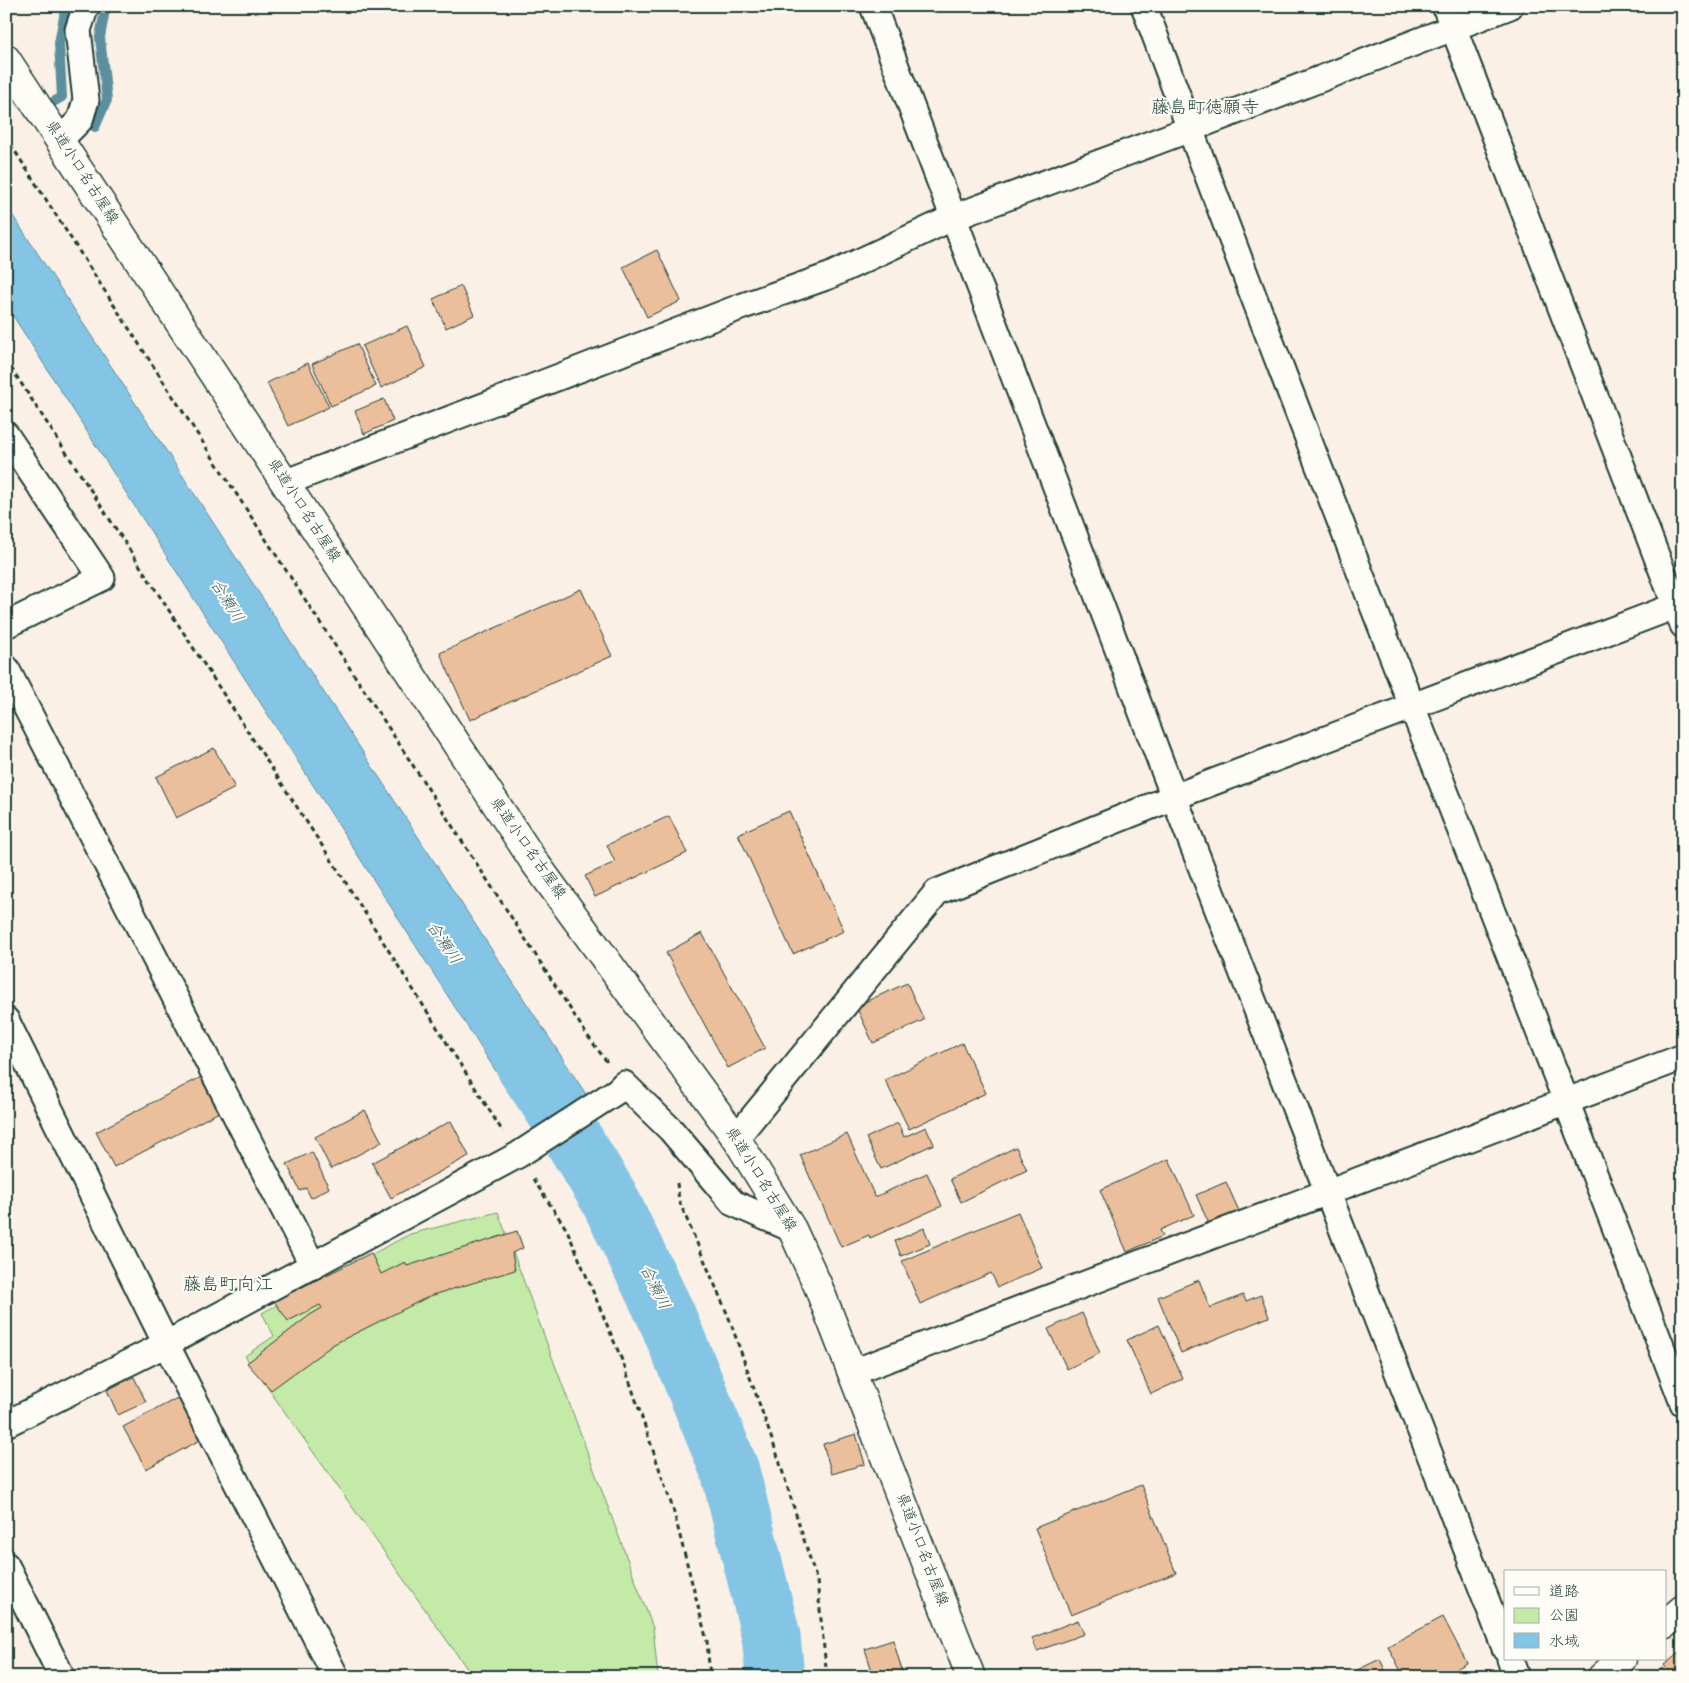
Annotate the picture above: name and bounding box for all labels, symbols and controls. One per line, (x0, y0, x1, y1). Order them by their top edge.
district label: 藤島町徳願寺 (1151, 98, 1259, 120)
street label: 県道小口名古屋線 (41, 117, 122, 228)
street label: 県道小口名古屋線 (263, 455, 344, 566)
water label: 合瀬川 (204, 576, 247, 627)
street label: 県道小口名古屋線 (485, 794, 570, 903)
water label: 合瀬川 (421, 918, 464, 969)
street label: 県道小口名古屋線 (721, 1124, 800, 1236)
water label: 合瀬川 (634, 1262, 673, 1314)
district label: 藤島町向江 (183, 1275, 273, 1297)
street label: 県道小口名古屋線 (891, 1490, 952, 1609)
legend (1504, 1570, 1666, 1660)
text: 道路 (1549, 1584, 1579, 1602)
text: 公園 (1549, 1608, 1579, 1626)
text: 水域 (1549, 1633, 1579, 1652)

